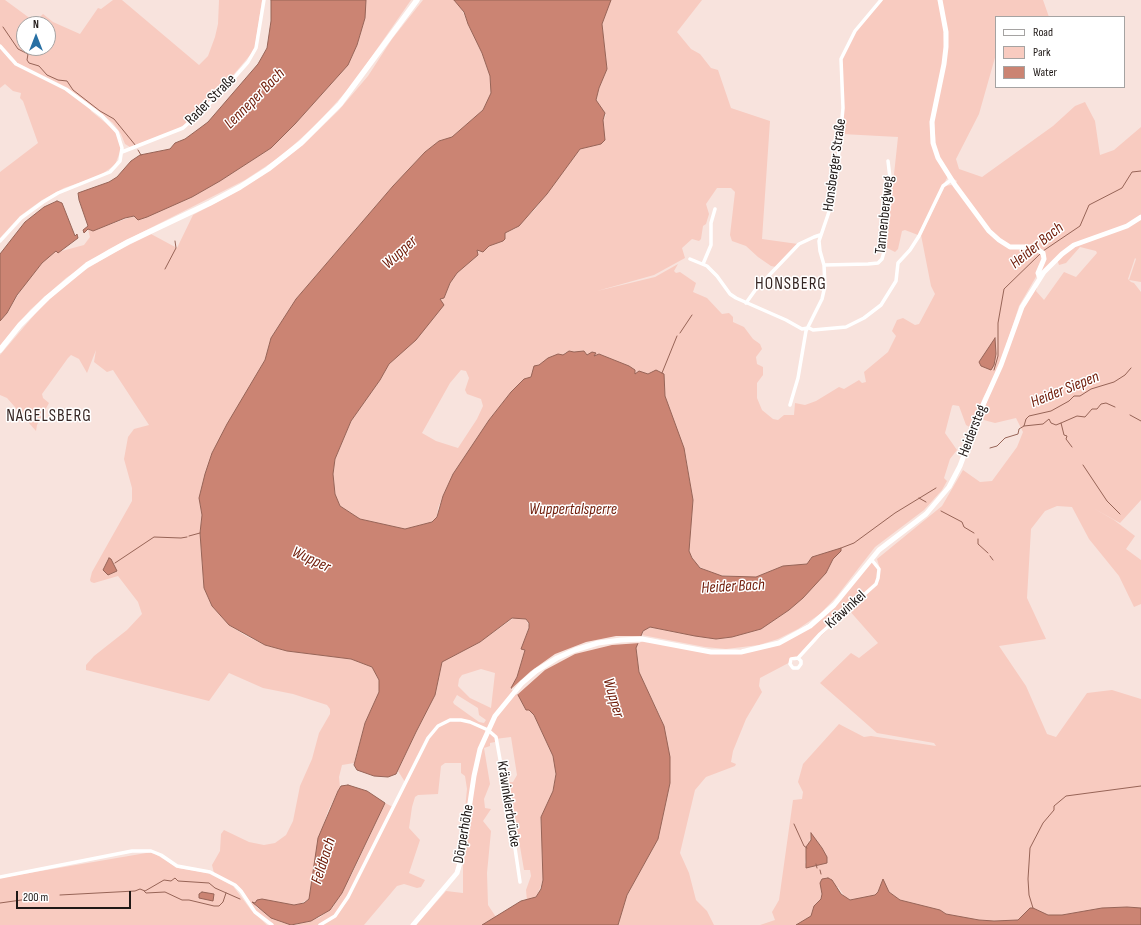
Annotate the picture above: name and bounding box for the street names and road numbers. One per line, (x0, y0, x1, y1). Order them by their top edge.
street label: Rader Straße (182, 71, 240, 129)
street label: Honsberger Straße (820, 117, 850, 213)
street label: Tannenbergweg (872, 175, 898, 255)
street label: Heidersteg (955, 402, 991, 460)
street label: Kräwinkel (822, 587, 870, 633)
street label: Kräwinklerbrücke (492, 759, 524, 849)
street label: Dörperhöhe (450, 803, 478, 865)

